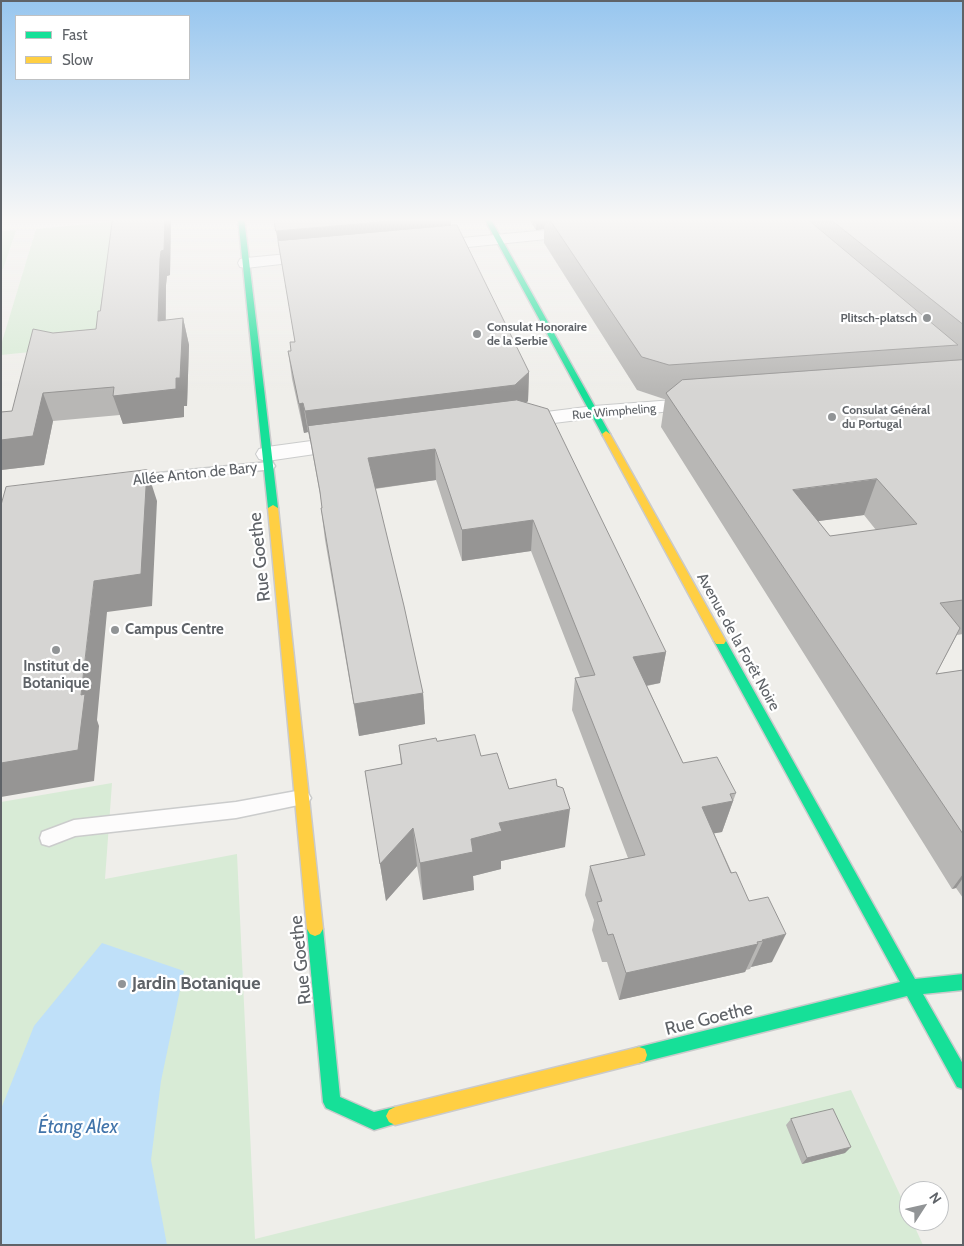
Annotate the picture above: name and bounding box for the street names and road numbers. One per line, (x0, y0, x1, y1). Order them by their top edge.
street label: Rue Wimpheling (572, 401, 656, 423)
street label: Allée Anton de Bary (132, 459, 258, 489)
street label: Rue Goethe (245, 511, 275, 603)
street label: Avenue de la Forêt Noire (693, 570, 783, 714)
street label: Rue Goethe (286, 914, 316, 1006)
street label: Rue Goethe (663, 998, 755, 1040)

